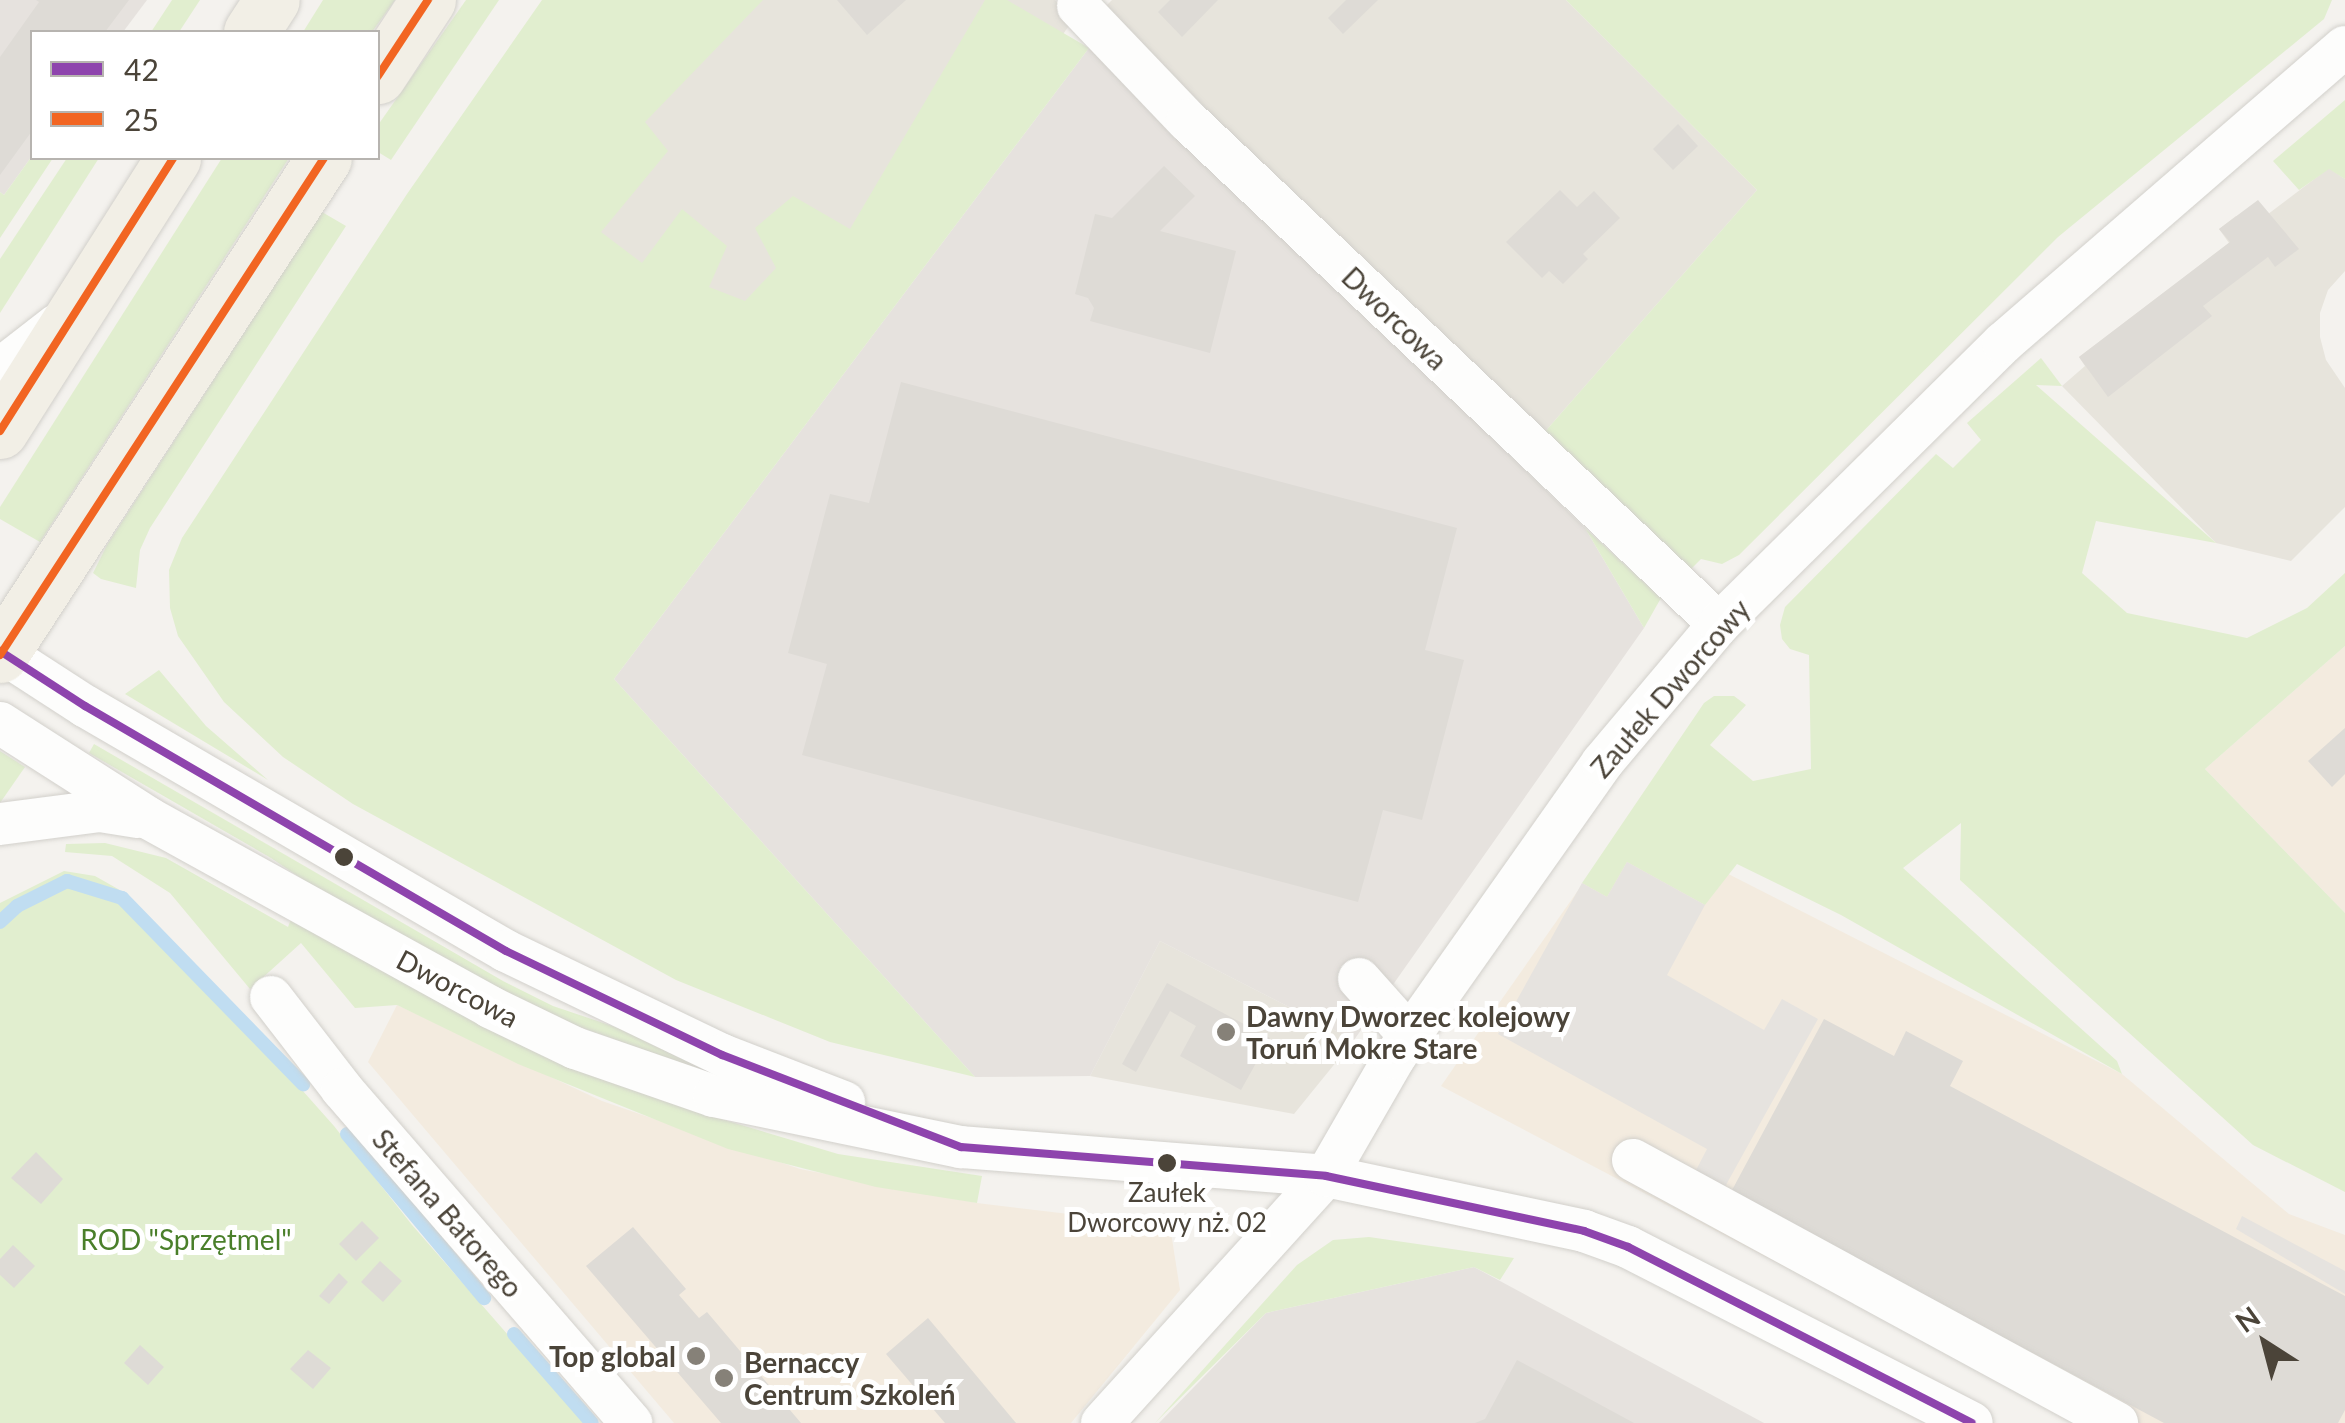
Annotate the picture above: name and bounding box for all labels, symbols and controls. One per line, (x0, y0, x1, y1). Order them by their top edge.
legend (30, 30, 380, 160)
text: 42 (124, 51, 159, 87)
text: 25 (124, 101, 159, 137)
street label: Dworcowa (1335, 260, 1455, 376)
street label: Zaułek Dworcowy (1584, 592, 1756, 784)
unlabelled marker (334, 847, 354, 867)
street label: Dworcowa (391, 942, 525, 1034)
place label: Dawny Dworzec kolejowy Toruń Mokre Stare (1246, 999, 1571, 1065)
marker: Dawny Dworzec kolejowy Toruń Mokre Stare (1215, 1021, 1237, 1043)
street label: Stefana Batorego (366, 1122, 530, 1304)
marker: Zaułek Dworcowy nż. 02 (1157, 1153, 1177, 1173)
place label: Zaułek Dworcowy nż. 02 (1067, 1177, 1267, 1238)
park label: ROD "Sprzętmel" (80, 1222, 292, 1256)
north arrow (2215, 1293, 2315, 1393)
text: N (2229, 1299, 2266, 1339)
place label: Top global (549, 1339, 676, 1373)
marker: Top global (685, 1345, 707, 1367)
place label: Bernaccy Centrum Szkoleń (744, 1345, 955, 1411)
marker: Bernaccy Centrum Szkoleń (713, 1367, 735, 1389)

